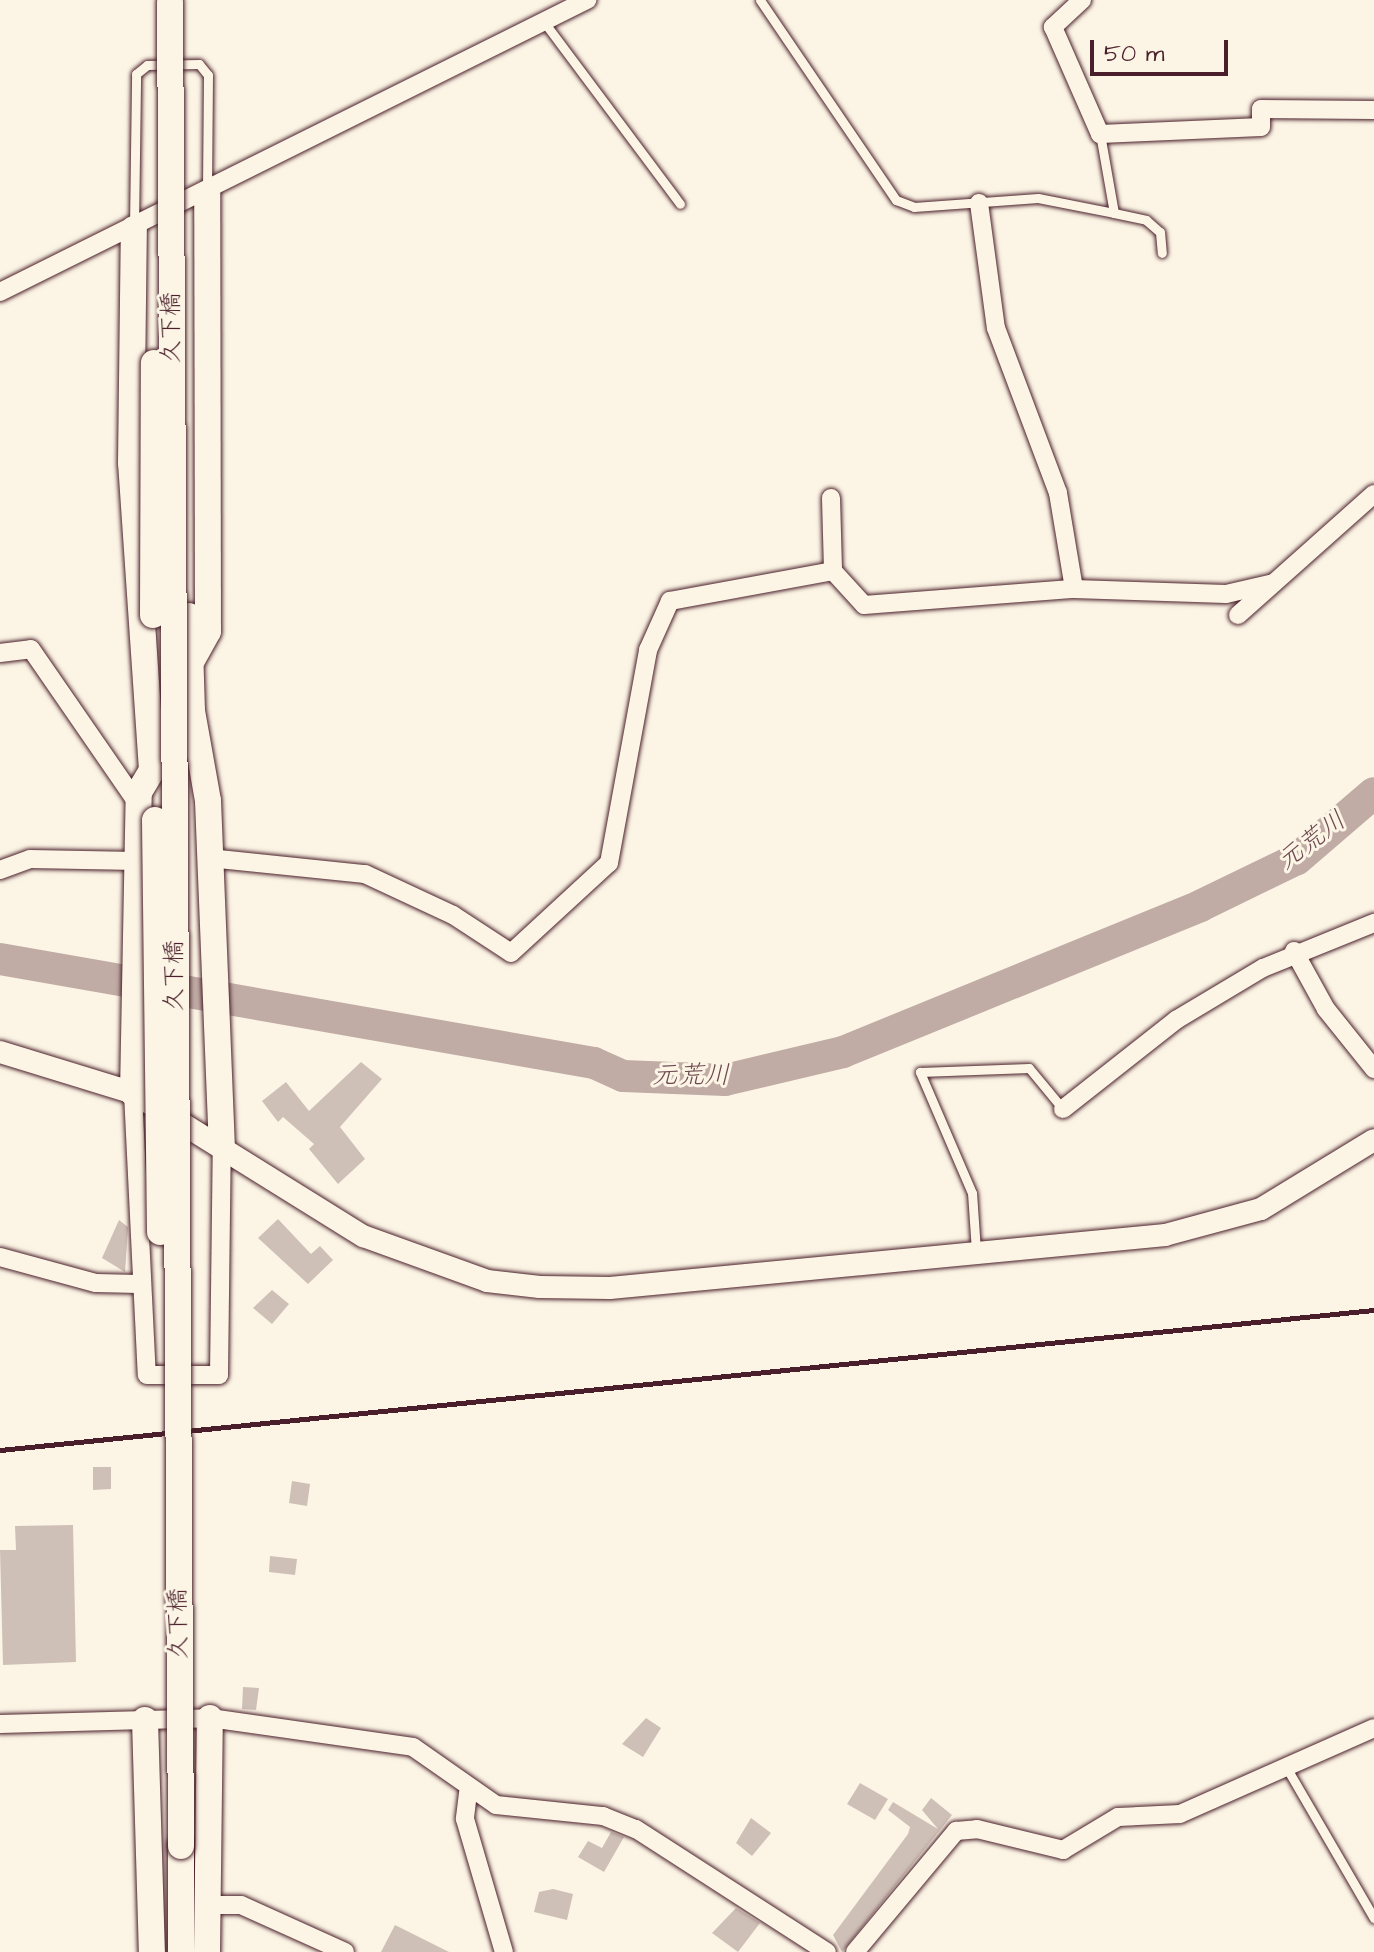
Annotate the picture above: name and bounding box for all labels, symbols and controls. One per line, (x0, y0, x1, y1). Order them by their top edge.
scale bar (1094, 24, 1232, 74)
text: 50 m (1104, 37, 1164, 71)
street label: 久下橋 (158, 292, 186, 364)
water label: 元荒川 (1271, 805, 1353, 877)
street label: 久下橋 (161, 940, 189, 1012)
water label: 元荒川 (652, 1060, 730, 1092)
street label: 久下橋 (164, 1588, 194, 1660)

